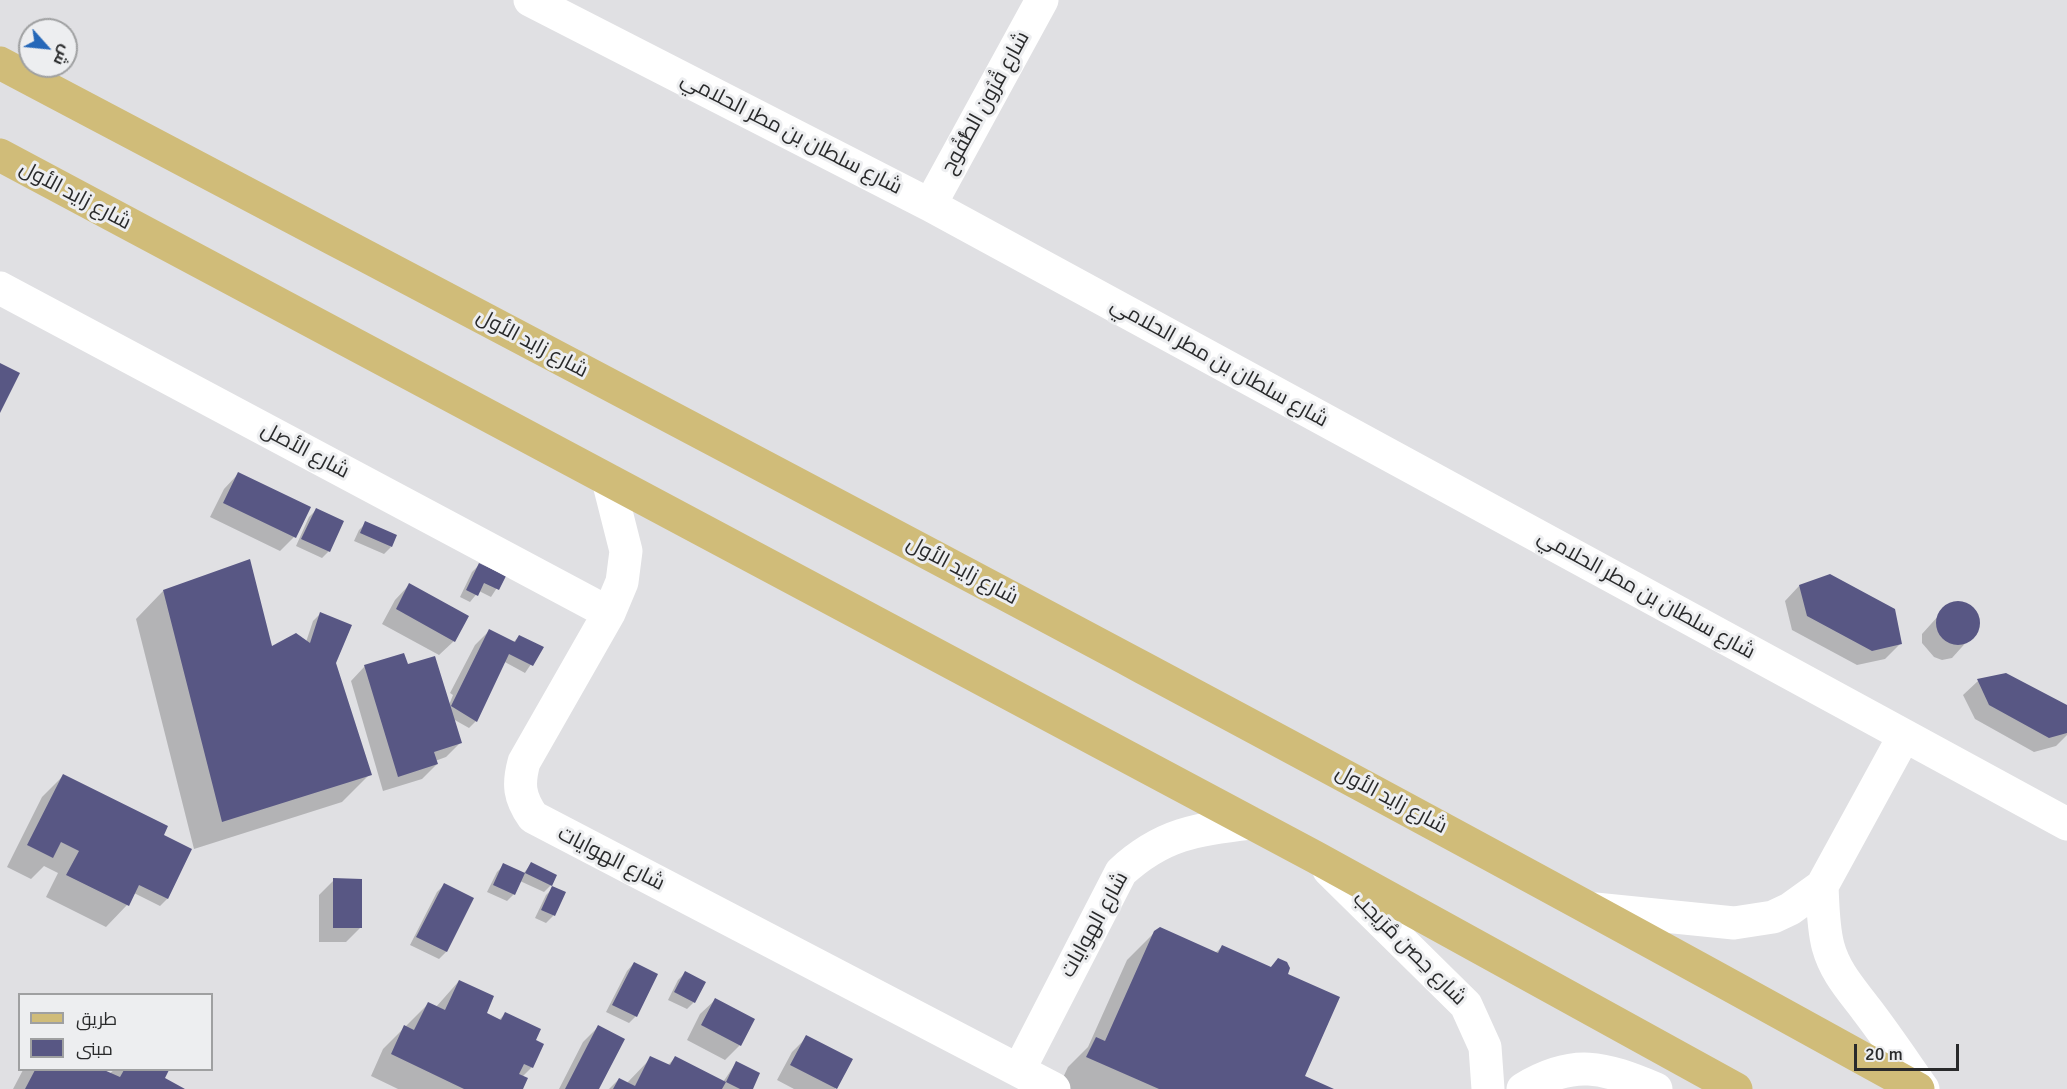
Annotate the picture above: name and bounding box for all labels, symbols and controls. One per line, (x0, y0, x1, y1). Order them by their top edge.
north arrow (18, 18, 78, 78)
street label: شارع قُرُون الطُّفُوح (936, 27, 1036, 179)
text: ش (49, 42, 76, 69)
street label: شارع سلطان بن مطر الحلامي (676, 67, 906, 201)
street label: شارع زايد الأول (15, 156, 135, 236)
street label: شارع سلطان بن مطر الحلامي (1106, 293, 1332, 433)
street label: شارع زايد الأول (472, 304, 592, 384)
street label: شارع الأصل (257, 417, 353, 485)
street label: شارع سلطان بن مطر الحلامي (1533, 525, 1759, 665)
street label: شارع زايد الأول (902, 531, 1022, 611)
street label: شارع زايد الأول (1331, 760, 1451, 840)
street label: شارع الهوايات (553, 821, 669, 897)
street label: شارع الهوايات (1056, 868, 1134, 982)
street label: شارع حِصن مُرَيجب (1347, 887, 1471, 1011)
legend (18, 993, 213, 1071)
text: طريق (76, 1008, 117, 1030)
scale bar (1857, 1032, 1962, 1070)
text: مبنى (76, 1038, 113, 1060)
text: 20 m (1865, 1043, 1903, 1065)

